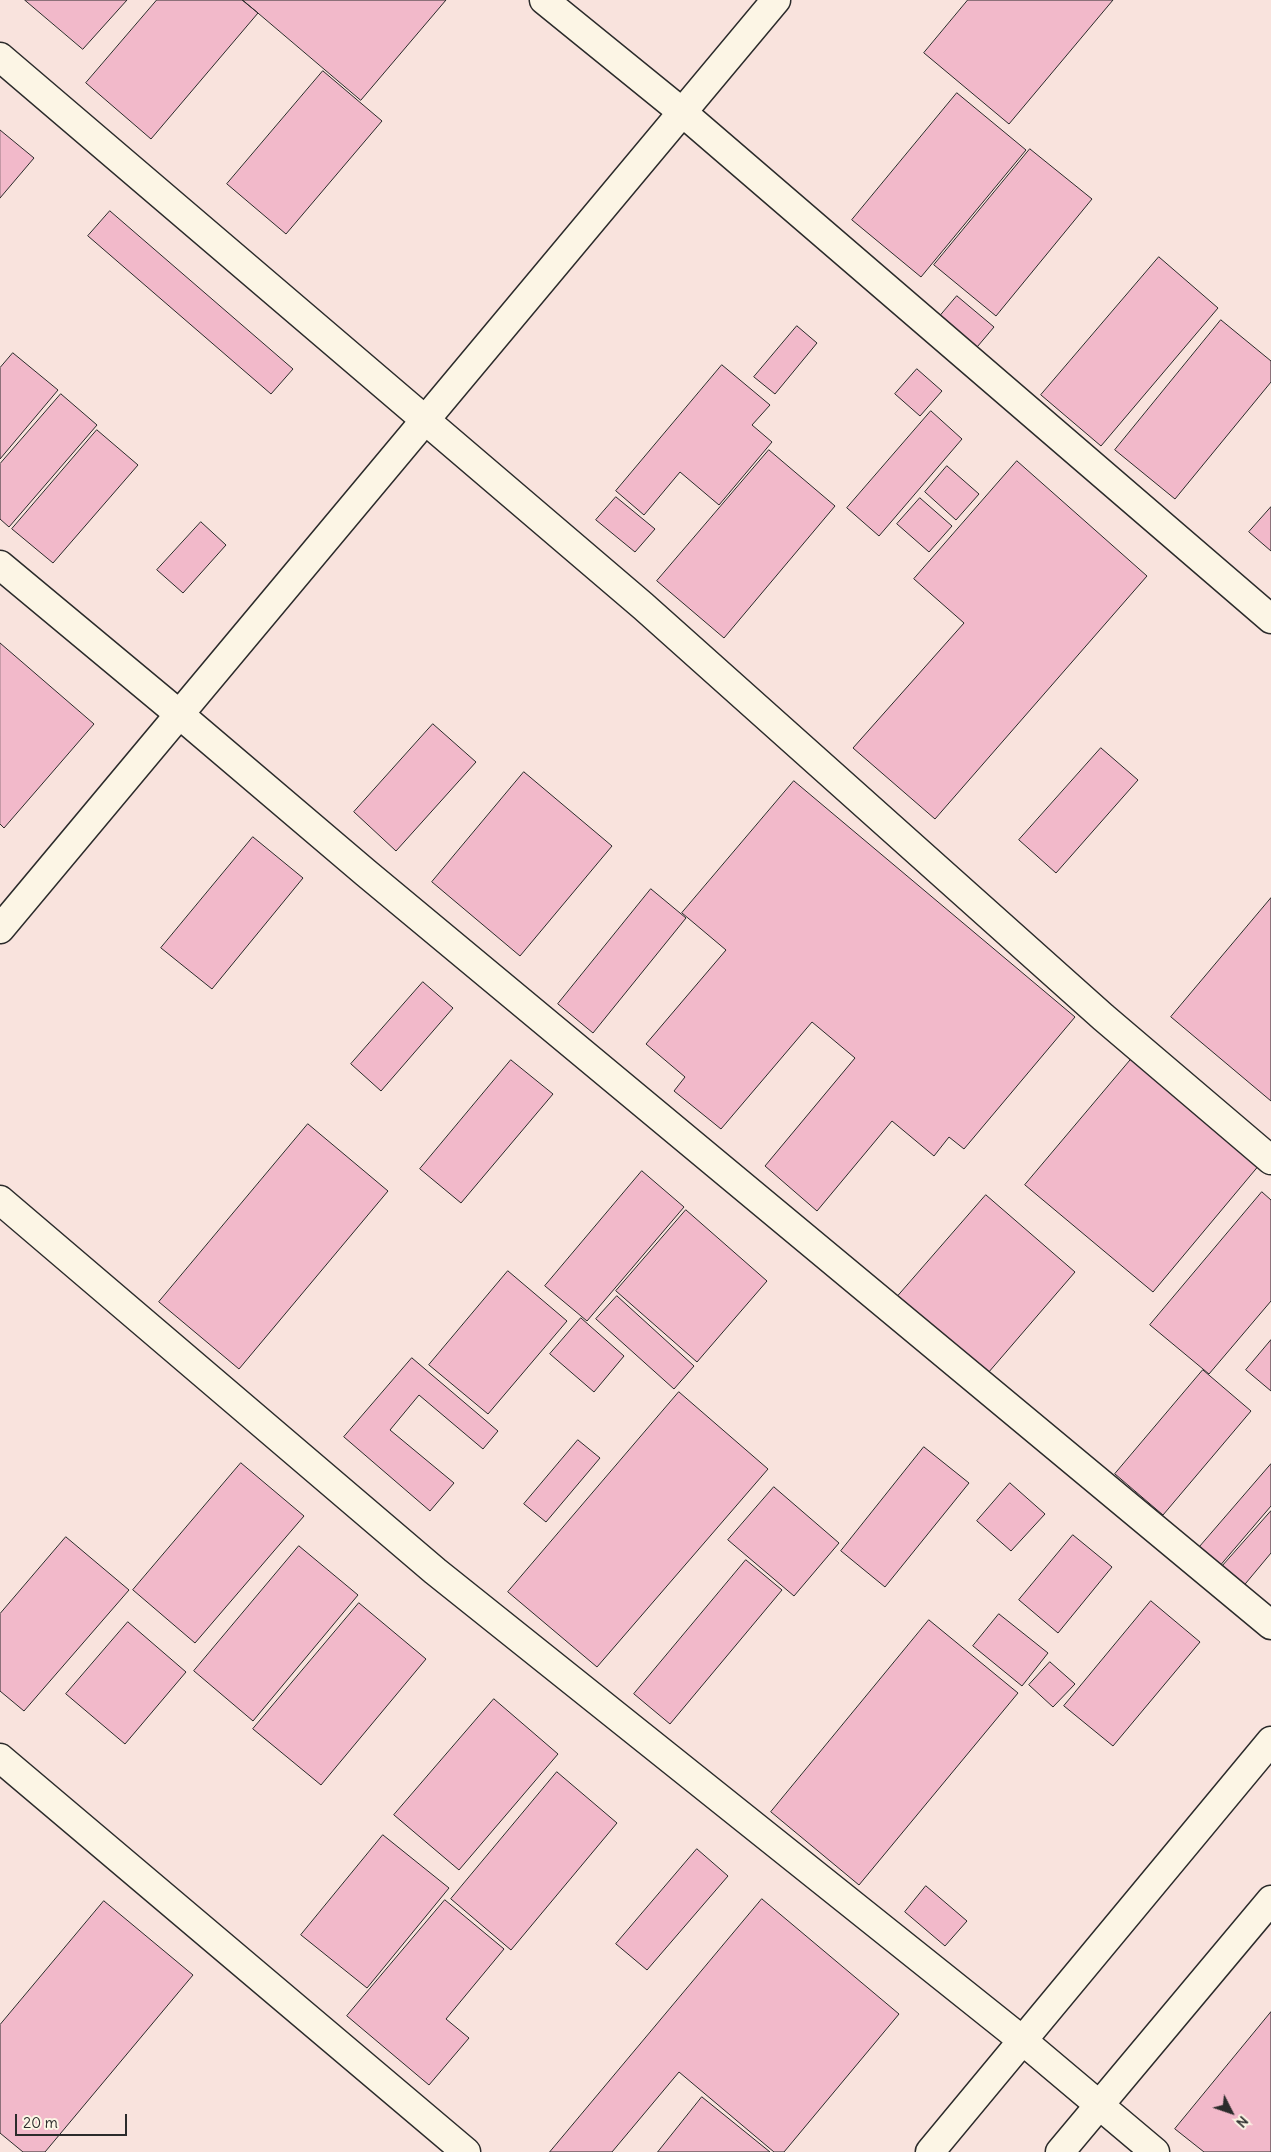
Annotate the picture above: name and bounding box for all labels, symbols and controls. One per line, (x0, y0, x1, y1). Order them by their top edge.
north arrow (1206, 2087, 1256, 2137)
scale bar (18, 2104, 130, 2136)
text: N (1232, 2112, 1252, 2131)
text: 20 m (23, 2113, 58, 2132)

